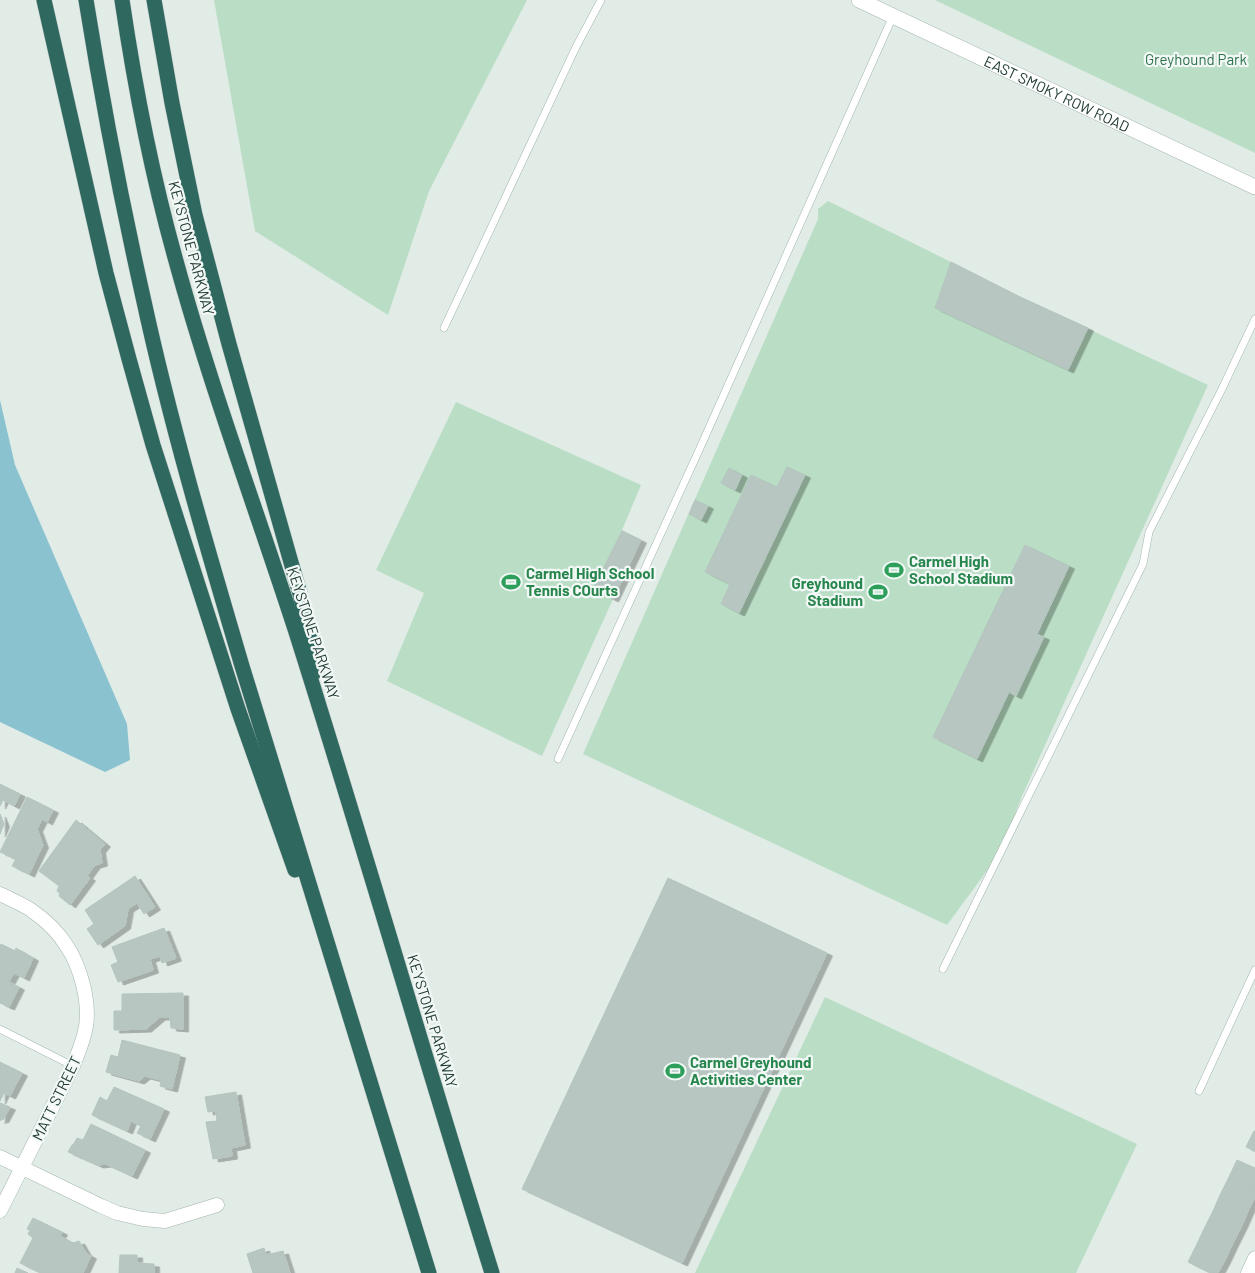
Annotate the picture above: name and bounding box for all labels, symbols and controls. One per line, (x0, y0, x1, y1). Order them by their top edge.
park label: Greyhound Park (1145, 50, 1248, 68)
street label: EAST SMOKY ROW ROAD (981, 51, 1133, 136)
street label: KEYSTONE PARKWAY (165, 179, 219, 317)
place label: Carmel High School Stadium (909, 552, 1013, 587)
sports icon: Carmel High School Stadium (883, 559, 905, 581)
street label: KEYSTONE PARKWAY (284, 564, 344, 702)
place label: Carmel High School Tennis COurts (526, 564, 654, 599)
sports icon: Carmel High School Tennis COurts (500, 571, 522, 593)
place label: Greyhound Stadium (792, 574, 863, 609)
sports icon: Greyhound Stadium (867, 581, 889, 603)
street label: KEYSTONE PARKWAY (404, 952, 462, 1090)
street label: MATT STREET (28, 1053, 84, 1143)
place label: Carmel Greyhound Activities Center (690, 1053, 811, 1088)
sports icon: Carmel Greyhound Activities Center (664, 1060, 686, 1082)

